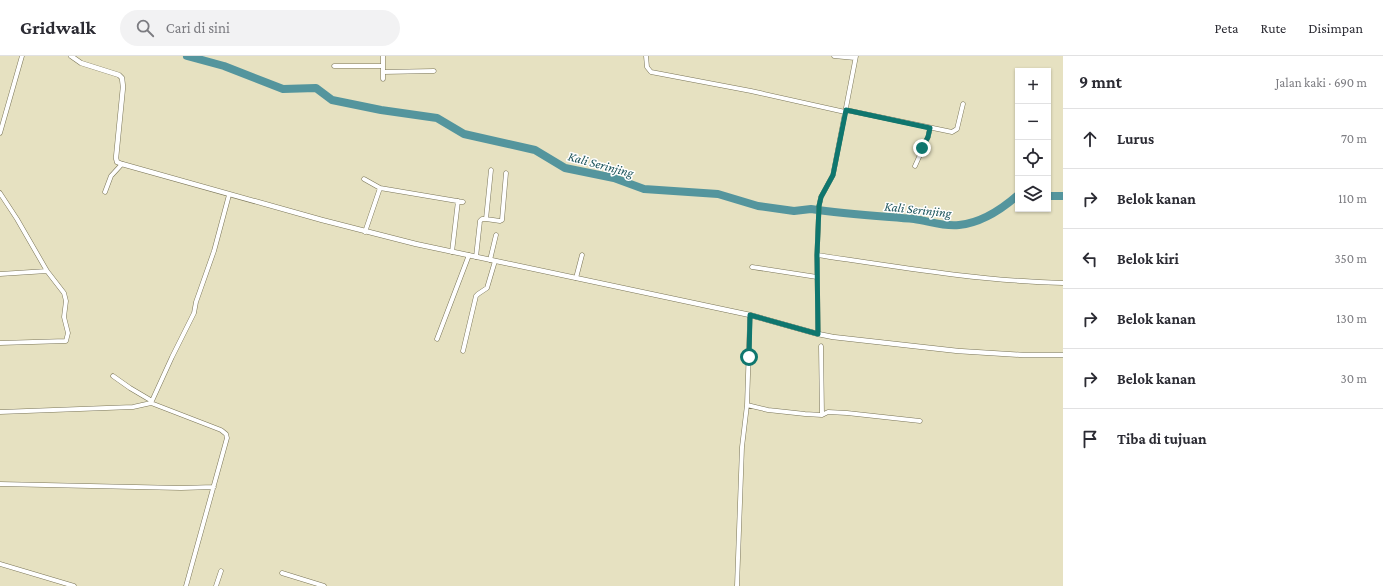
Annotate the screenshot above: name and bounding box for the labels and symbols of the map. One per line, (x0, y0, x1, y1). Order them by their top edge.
route end (913, 139, 931, 157)
water label: Kali Serinjing (566, 149, 636, 182)
water label: Kali Serinjing (884, 199, 953, 222)
route start (740, 348, 758, 366)

